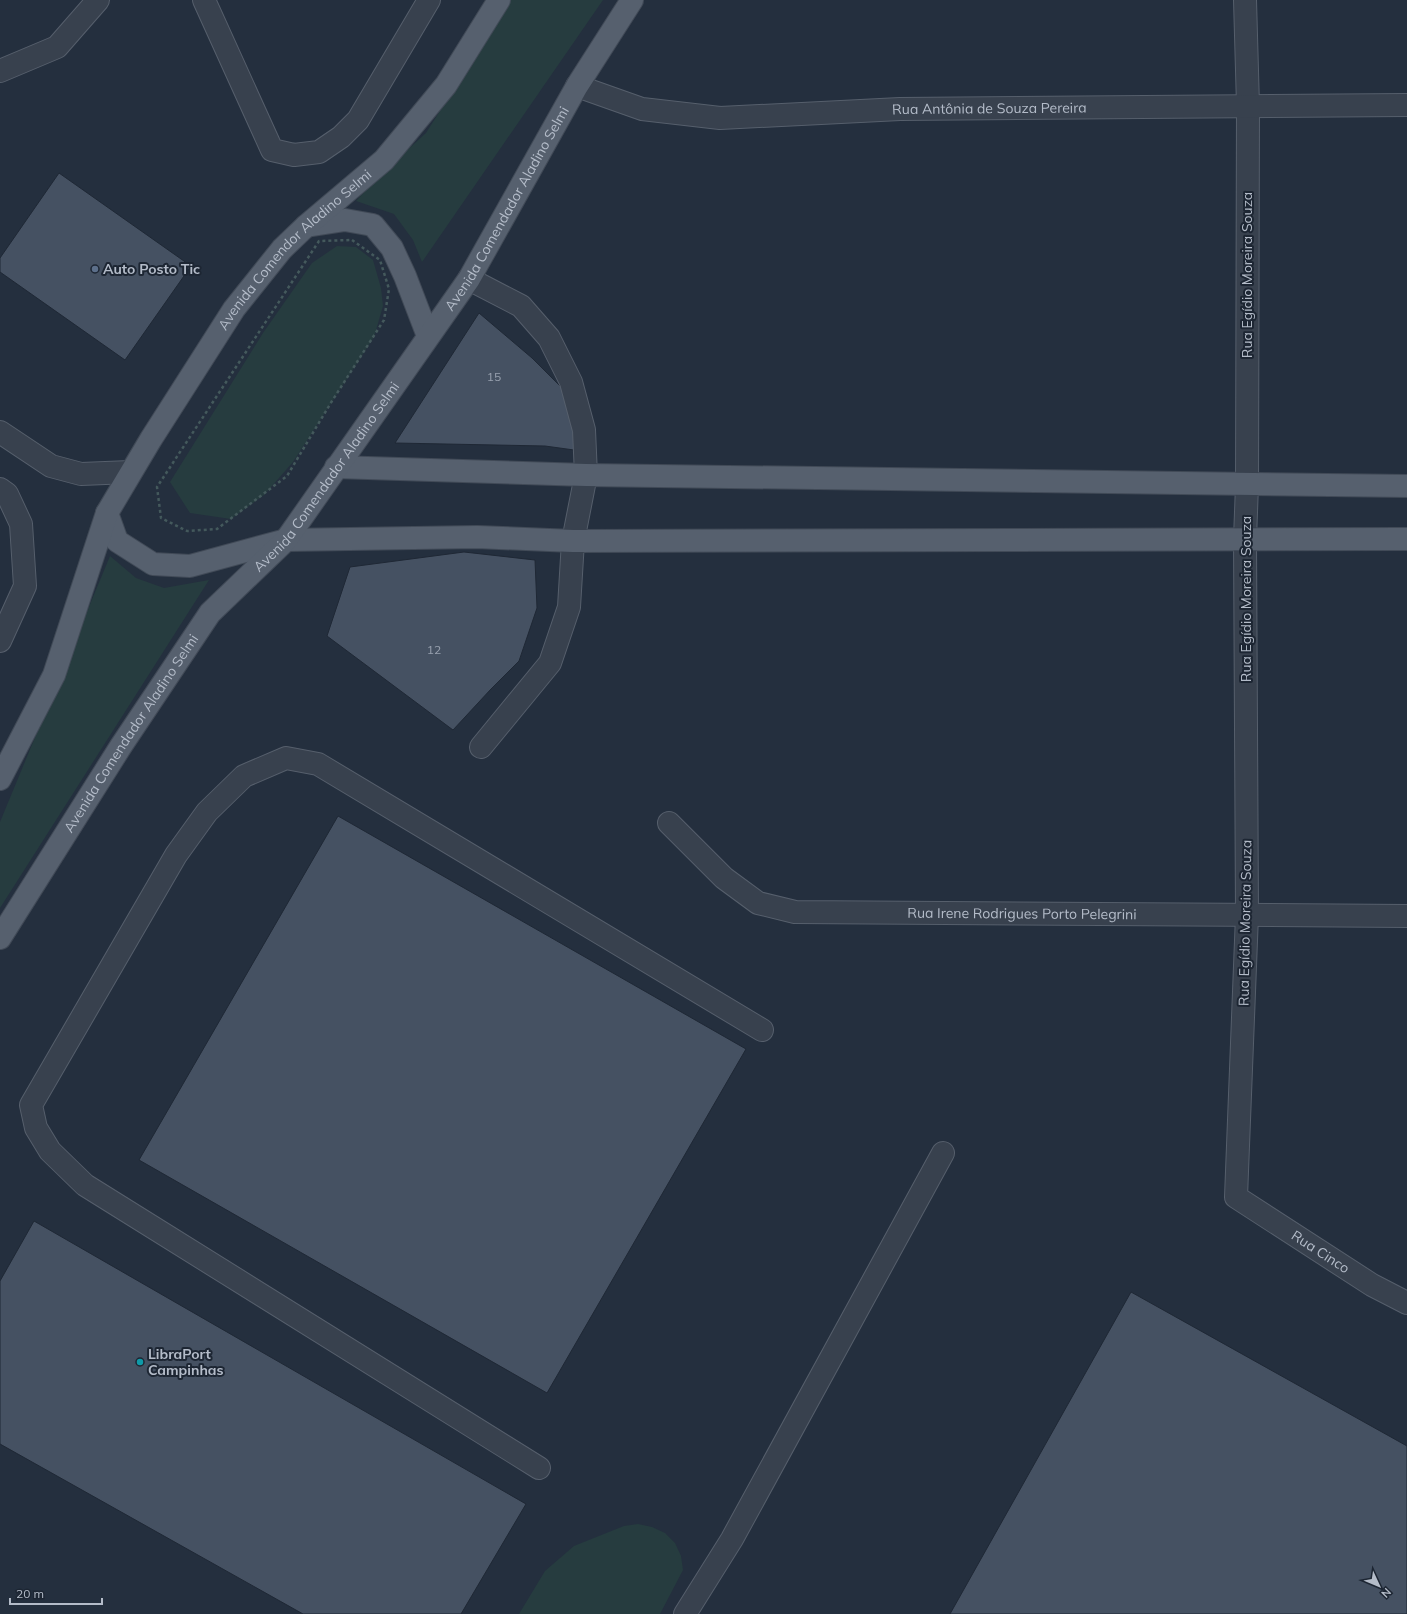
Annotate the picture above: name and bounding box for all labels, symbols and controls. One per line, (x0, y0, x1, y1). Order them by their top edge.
street label: Rua Antônia de Souza Pereira (892, 99, 1087, 118)
street label: Avenida Comendador Aladino Selmi (441, 103, 573, 314)
street label: Avenida Comendor Aladino Selmi (214, 165, 375, 333)
street label: Rua Egídio Moreira Souza (1238, 192, 1256, 358)
place label: Auto Posto Tic (103, 260, 200, 278)
marker: Auto Posto Tic (90, 264, 100, 274)
house number: 15 (487, 369, 501, 384)
street label: Avenida Comendador Aladino Selmi (250, 378, 403, 576)
street label: Rua Egídio Moreira Souza (1237, 516, 1255, 682)
street label: Avenida Comendador Aladino Selmi (60, 631, 202, 836)
house number: 12 (427, 642, 441, 657)
street label: Rua Egídio Moreira Souza (1235, 840, 1255, 1006)
street label: Rua Irene Rodrigues Porto Pelegrini (907, 904, 1137, 923)
street label: Rua Cinco (1288, 1226, 1353, 1277)
place label: LibraPort Campinhas (148, 1345, 224, 1379)
marker: LibraPort Campinhas (135, 1357, 145, 1367)
north arrow (1359, 1566, 1399, 1606)
scale bar (10, 1580, 102, 1606)
text: N (1378, 1585, 1394, 1601)
text: 20 m (16, 1586, 44, 1601)

